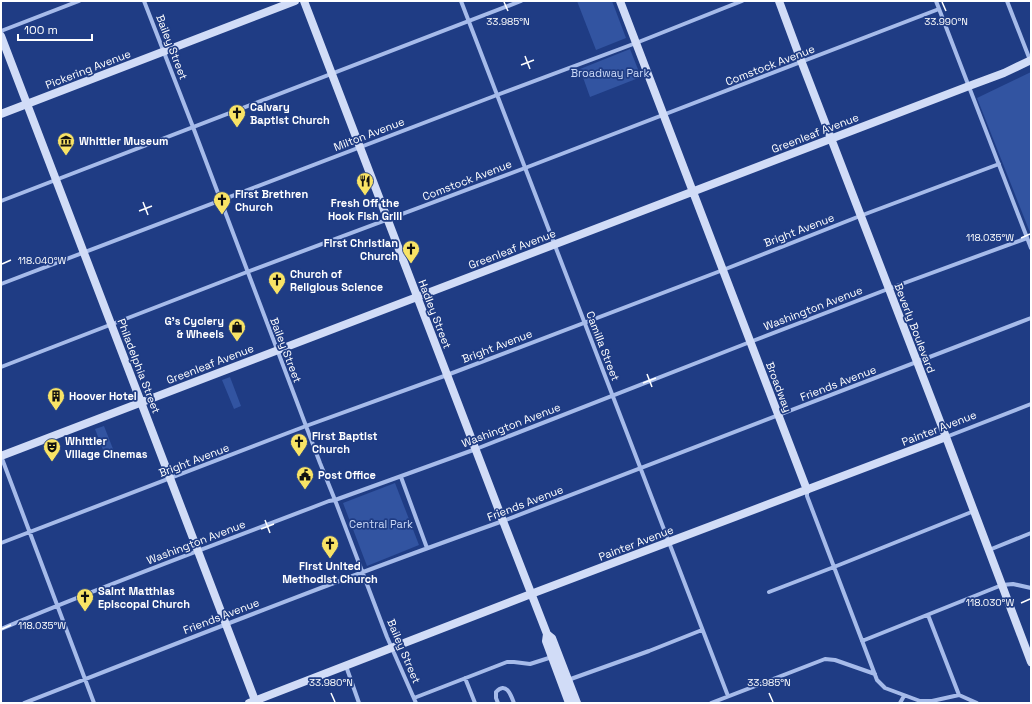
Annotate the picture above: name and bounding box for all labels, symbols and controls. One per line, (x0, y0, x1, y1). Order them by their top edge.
street label: Bailey Street (153, 12, 191, 82)
text: 33.985°N (486, 15, 530, 28)
text: 33.990°N (924, 15, 968, 28)
scale bar (18, 16, 92, 42)
text: 100 m (24, 22, 58, 38)
street label: Comstock Avenue (723, 41, 817, 89)
street label: Pickering Avenue (43, 46, 133, 92)
park label: Broadway Park (571, 66, 649, 80)
place label: Calvary Baptist Church (250, 100, 330, 127)
church icon: Calvary Baptist Church (227, 103, 247, 128)
street label: Greenleaf Avenue (769, 110, 861, 156)
street label: Milton Avenue (332, 114, 406, 154)
museum icon: Whittier Museum (56, 131, 76, 156)
place label: Whittier Museum (79, 134, 168, 148)
street label: Comstock Avenue (420, 156, 514, 204)
restaurant icon: Fresh Off the Hook Fish Grill (355, 171, 375, 196)
place label: First Brethren Church (235, 187, 308, 214)
church icon: First Brethren Church (212, 190, 232, 215)
place label: Fresh Off the Hook Fish Grill (328, 196, 402, 223)
street label: Bright Avenue (762, 210, 836, 250)
street label: Greenleaf Avenue (466, 226, 558, 272)
text: 118.035°W (966, 231, 1014, 244)
place label: First Christian Church (324, 236, 398, 263)
church icon: First Christian Church (401, 239, 421, 264)
text: 118.040°W (18, 254, 67, 267)
place label: Church of Religious Science (290, 267, 383, 294)
church icon: Church of Religious Science (267, 270, 287, 295)
street label: Hadley Street (415, 277, 455, 351)
street label: Beverly Boulevard (891, 281, 939, 375)
street label: Washington Avenue (762, 283, 864, 333)
street label: Camilla Street (583, 309, 623, 383)
place label: G's Cyclery & Wheels (164, 314, 224, 341)
street label: Bailey Street (267, 315, 305, 385)
street label: Philadelphia Street (114, 317, 164, 415)
shop icon: G's Cyclery & Wheels (227, 317, 247, 342)
street label: Bright Avenue (460, 326, 534, 366)
street label: Greenleaf Avenue (164, 341, 256, 387)
street label: Broadway (763, 360, 795, 414)
street label: Friends Avenue (798, 362, 878, 404)
building icon: Hoover Hotel (46, 386, 66, 411)
place label: Hoover Hotel (69, 389, 137, 403)
street label: Washington Avenue (460, 400, 562, 450)
street label: Painter Avenue (900, 407, 978, 449)
place label: First Baptist Church (312, 429, 378, 456)
church icon: First Baptist Church (289, 432, 309, 457)
place label: Whittier Village Cinemas (65, 434, 148, 461)
theatre icon: Whittier Village Cinemas (42, 437, 62, 462)
street label: Bright Avenue (157, 440, 231, 480)
public building icon: Post Office (295, 465, 315, 490)
place label: Post Office (318, 468, 376, 482)
street label: Friends Avenue (485, 482, 565, 524)
street label: Washington Avenue (145, 517, 247, 567)
park label: Central Park (349, 517, 413, 531)
street label: Painter Avenue (597, 522, 675, 564)
church icon: First United Methodist Church (320, 534, 340, 559)
place label: First United Methodist Church (282, 559, 378, 586)
place label: Saint Matthias Episcopal Church (98, 584, 190, 611)
church icon: Saint Matthias Episcopal Church (75, 587, 95, 612)
street label: Friends Avenue (181, 595, 261, 637)
text: 118.030°W (966, 596, 1014, 609)
street label: Bailey Street (384, 617, 424, 685)
text: 118.035°W (18, 619, 66, 632)
text: 33.980°N (309, 676, 353, 689)
text: 33.985°N (747, 676, 791, 689)

